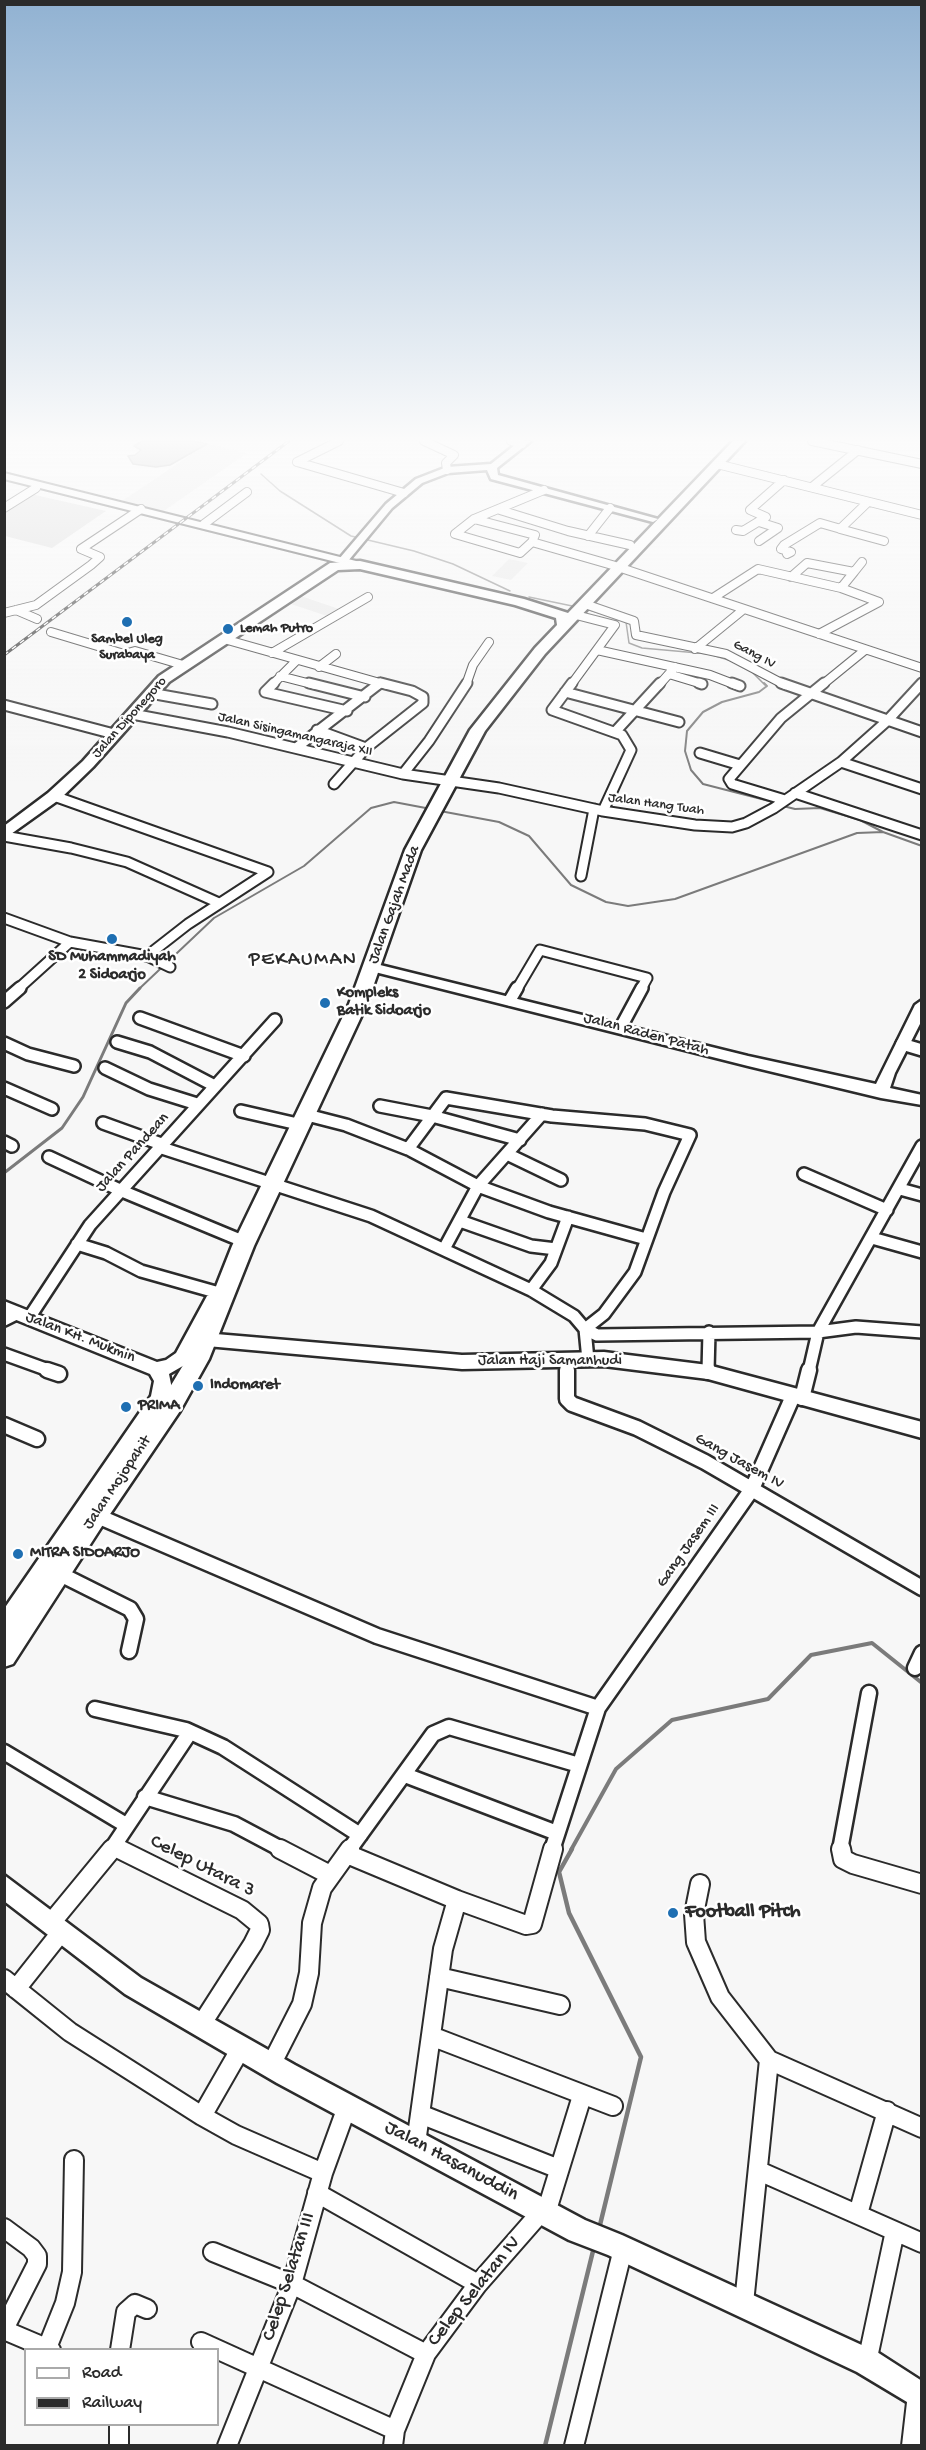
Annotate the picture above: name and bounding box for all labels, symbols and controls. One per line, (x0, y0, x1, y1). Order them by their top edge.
marker: Sambel Uleg Surabaya (120, 615, 134, 629)
place label: Lemah Putro (240, 621, 313, 637)
marker: Lemah Putro (221, 622, 235, 636)
place label: Sambel Uleg Surabaya (91, 632, 163, 664)
street label: Gang IV (730, 637, 778, 673)
street label: Jalan Diponegoro (89, 674, 171, 762)
street label: Jalan Sisingamangaraja XII (216, 709, 374, 761)
street label: Jalan Hang Tuah (607, 790, 705, 820)
street label: Jalan Gajah Mada (365, 843, 425, 967)
marker: SD Muhammadiyah 2 Sidoarjo (105, 932, 119, 946)
place label: SD Muhammadiyah 2 Sidoarjo (48, 948, 176, 986)
district label: PEKAUMAN (249, 949, 357, 973)
place label: Kompleks Batik Sidoarjo (337, 984, 431, 1022)
marker: Kompleks Batik Sidoarjo (318, 996, 332, 1010)
street label: Jalan Raden Patah (581, 1009, 711, 1061)
street label: Jalan Pandean (92, 1109, 174, 1197)
street label: Jalan KH. Mukmin (22, 1308, 138, 1368)
street label: Jalan Haji Samanhudi (478, 1352, 622, 1372)
place label: Indomaret (210, 1376, 280, 1396)
marker: Indomaret (191, 1379, 205, 1393)
place label: PRIMA (138, 1397, 180, 1417)
marker: PRIMA (119, 1400, 133, 1414)
street label: Gang Jasem IV (691, 1430, 787, 1494)
street label: Jalan Mojopahit (80, 1433, 156, 1533)
street label: Gang Jasem III (653, 1500, 725, 1592)
place label: MITRA SIDOARJO (30, 1544, 140, 1564)
marker: MITRA SIDOARJO (11, 1547, 25, 1561)
street label: Celep Utara 3 (146, 1830, 258, 1904)
place label: Football Pitch (685, 1901, 800, 1925)
marker: Football Pitch (666, 1906, 680, 1920)
street label: Jalan Hasanuddin (380, 2117, 522, 2207)
street label: Celep Selatan III (258, 2210, 322, 2344)
street label: Celep Selatan IV (423, 2232, 527, 2352)
legend (24, 2348, 219, 2426)
text: Road (82, 2363, 121, 2384)
text: Railway (82, 2393, 142, 2414)

